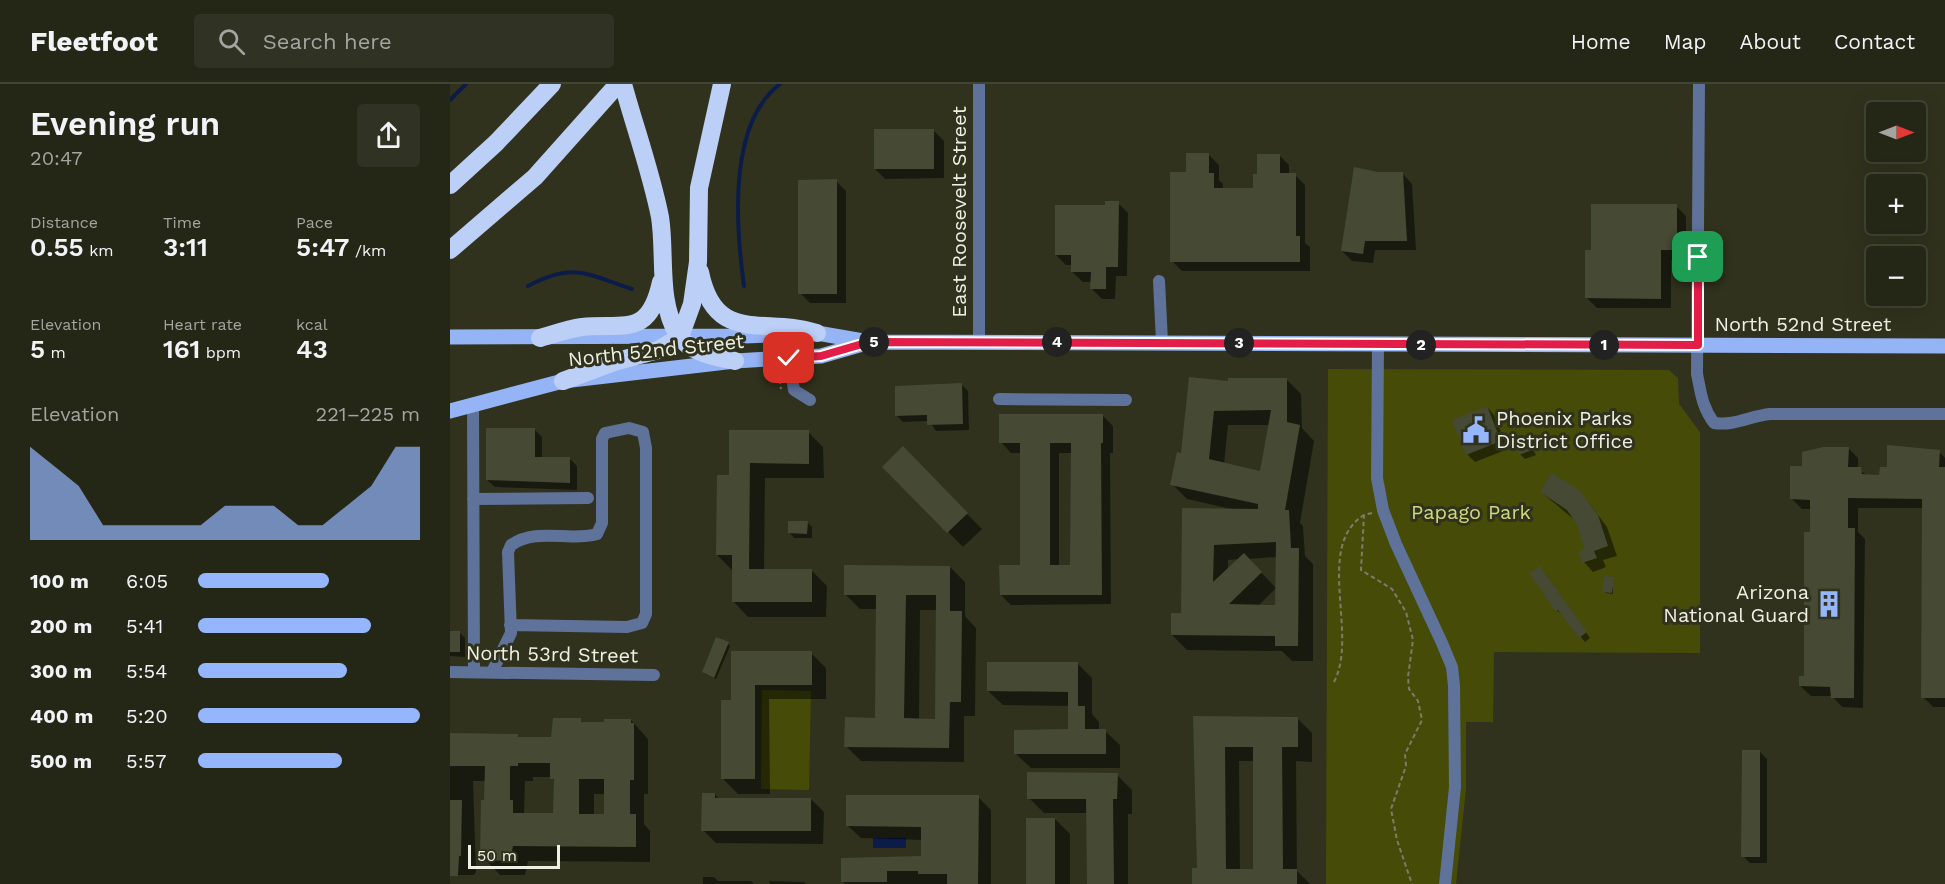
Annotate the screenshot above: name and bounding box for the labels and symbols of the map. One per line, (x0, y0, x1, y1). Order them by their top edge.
north arrow (1866, 102, 1926, 162)
street label: East Roosevelt Street (947, 106, 971, 318)
pin (1672, 231, 1723, 282)
street label: North 52nd Street (1715, 312, 1892, 336)
pin: 5 (859, 327, 889, 357)
pin: 4 (1042, 327, 1072, 357)
pin: 3 (1224, 328, 1254, 358)
street label: North 52nd Street (567, 329, 746, 371)
pin: 2 (1406, 330, 1436, 360)
pin: 1 (1589, 330, 1619, 360)
pin (763, 332, 814, 383)
place label: Phoenix Parks District Office (1496, 406, 1633, 453)
public building icon: Phoenix Parks District Office (1461, 415, 1491, 445)
park label: Papago Park (1411, 500, 1531, 524)
place label: Arizona National Guard (1663, 580, 1809, 627)
building icon: Arizona National Guard (1814, 589, 1844, 619)
street label: North 53rd Street (466, 640, 639, 668)
scale bar (468, 842, 560, 870)

